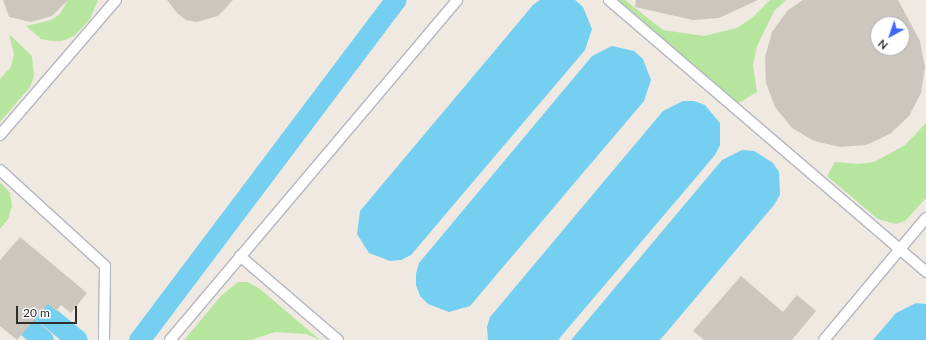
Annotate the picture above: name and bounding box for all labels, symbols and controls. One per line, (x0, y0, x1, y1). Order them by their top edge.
north arrow (870, 16, 910, 56)
text: N (875, 37, 890, 53)
scale bar (18, 298, 79, 324)
text: 20 m (23, 305, 50, 320)

